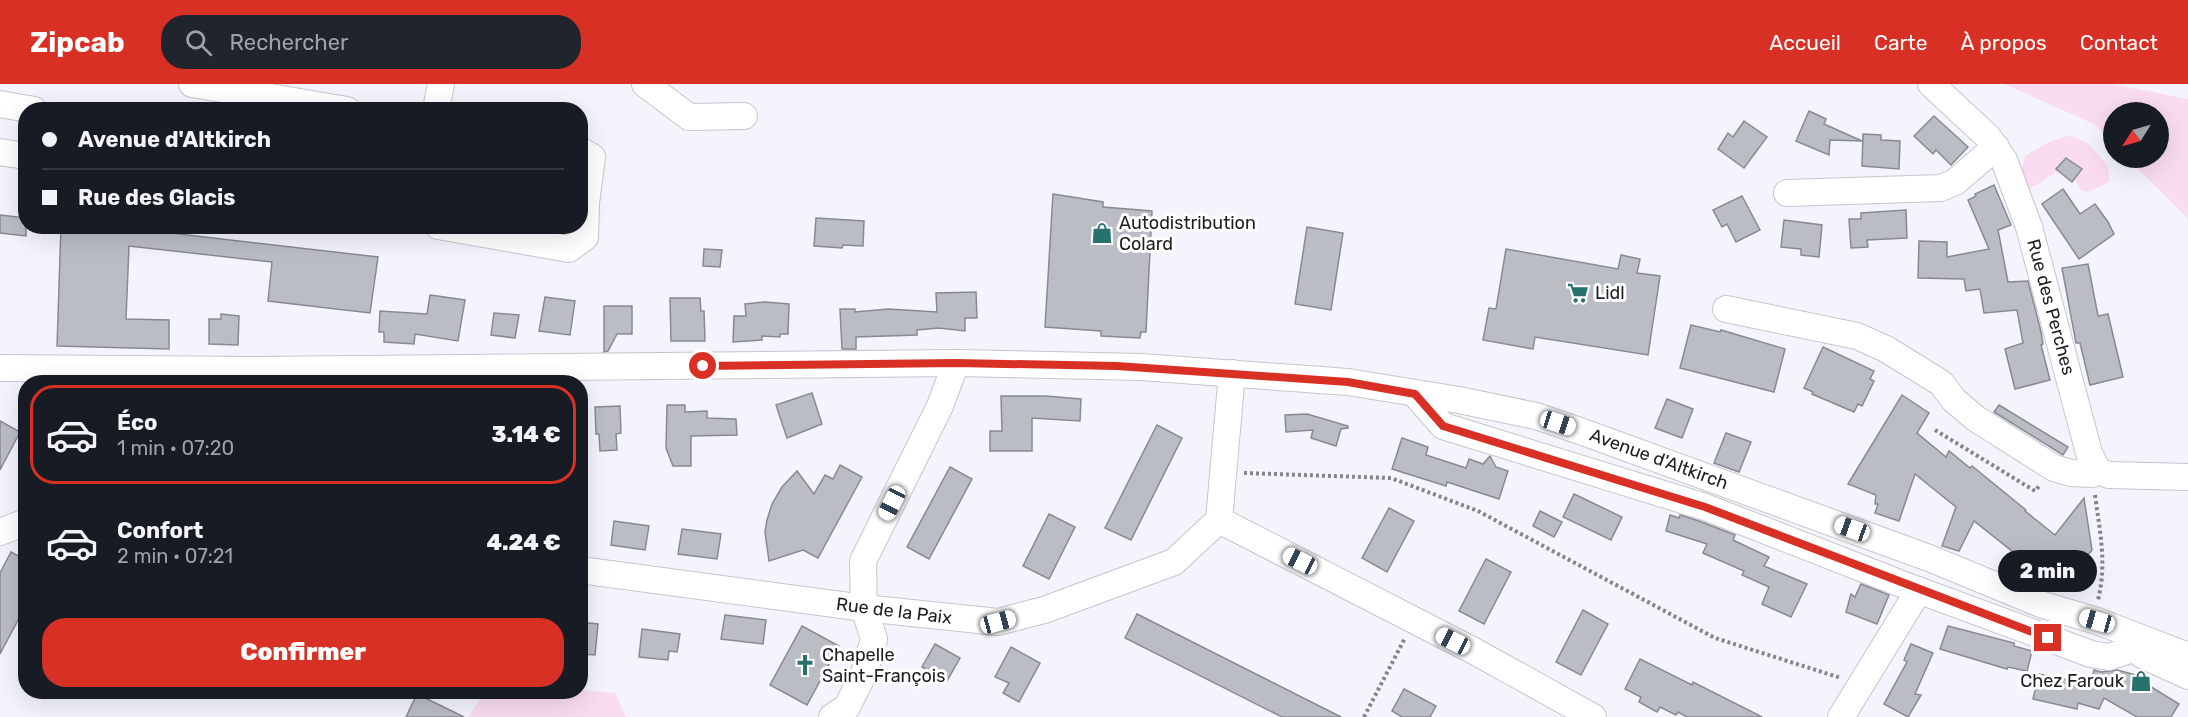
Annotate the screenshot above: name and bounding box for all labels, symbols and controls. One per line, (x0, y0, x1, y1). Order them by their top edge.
search box (161, 15, 581, 69)
text: Zipcab (30, 26, 125, 59)
icon: search (182, 26, 215, 59)
text: Rechercher (230, 29, 348, 56)
text: Accueil (1769, 30, 1841, 55)
text: Carte (1874, 30, 1927, 55)
text: À propos (1960, 30, 2047, 55)
text: Contact (2080, 30, 2158, 55)
north arrow (2103, 102, 2169, 168)
map controls (2103, 102, 2169, 168)
text: Avenue d'Altkirch (78, 126, 271, 153)
text: Rue des Glacis (78, 184, 235, 211)
place label: Autodistribution Colard (1119, 212, 1256, 255)
shop icon: Autodistribution Colard (1090, 221, 1114, 245)
street label: Rue des Perches (2022, 237, 2080, 377)
supermarket icon: Lidl (1566, 281, 1590, 305)
place label: Lidl (1595, 282, 1625, 304)
route start (689, 352, 716, 379)
icon: car (45, 408, 99, 462)
text: Éco (117, 409, 157, 436)
car (1538, 409, 1578, 437)
text: 3.14 € (492, 421, 561, 448)
street label: Avenue d'Altkirch (1587, 424, 1731, 494)
text: 1 min · 07:20 (117, 436, 234, 460)
car (876, 483, 908, 523)
car (1832, 514, 1872, 544)
icon: car (45, 516, 99, 570)
text: Confort (117, 517, 203, 544)
text: 4.24 € (486, 529, 561, 556)
text: 2 min · 07:21 (117, 544, 233, 568)
car (1280, 545, 1320, 577)
callout: 2 min (1998, 551, 2098, 593)
text: 2 min (2020, 559, 2075, 583)
street label: Rue de la Paix (835, 593, 953, 629)
car (2077, 607, 2117, 635)
car (978, 609, 1018, 635)
button: Confirmer (42, 618, 564, 687)
route end (2034, 624, 2061, 651)
car (1433, 625, 1473, 657)
place label: Chapelle Saint-François (822, 644, 945, 687)
church icon: Chapelle Saint-François (793, 653, 817, 677)
shop icon: Chez Farouk (2129, 669, 2153, 693)
place label: Chez Farouk (2020, 670, 2125, 692)

